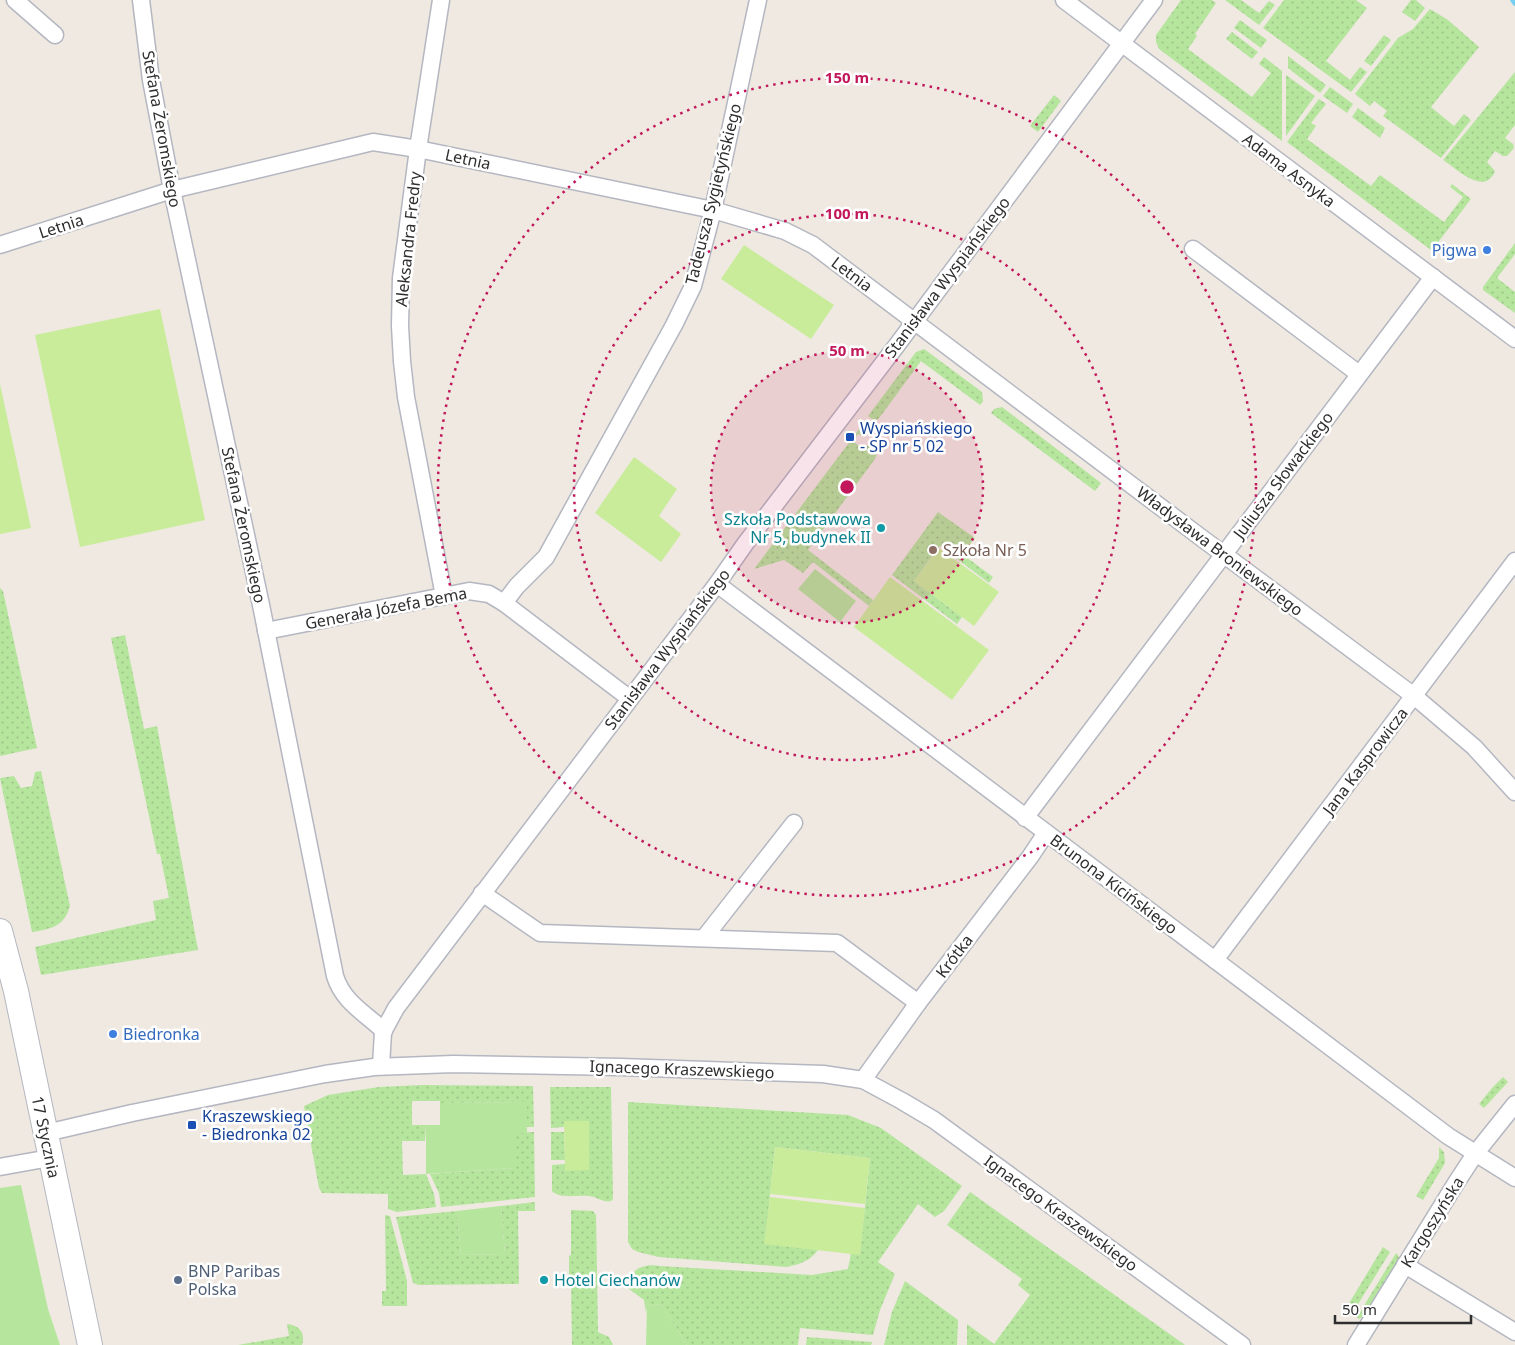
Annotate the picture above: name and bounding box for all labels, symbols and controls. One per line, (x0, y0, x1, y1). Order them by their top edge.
street label: Stefana Żeromskiego (137, 49, 187, 209)
text: 150 m (825, 67, 869, 87)
street label: Tadeusza Sygietyńskiego (680, 101, 746, 287)
street label: Adama Asnyka (1238, 128, 1340, 212)
street label: Letnia (443, 143, 493, 175)
street label: Aleksandra Fredry (390, 169, 426, 308)
street label: Stanisława Wyspiańskiego (879, 192, 1015, 362)
text: 100 m (825, 203, 869, 223)
street label: Letnia (36, 208, 86, 244)
place label: Pigwa (1432, 239, 1477, 261)
marker: Pigwa (1481, 244, 1493, 256)
street label: Letnia (827, 251, 877, 297)
text: 50 m (829, 340, 865, 360)
street label: Juliusza Słowackiego (1227, 407, 1338, 544)
place label: Wyspiańskiego - SP nr 5 02 (860, 417, 972, 457)
marker: Wyspiańskiego - SP nr 5 02 (844, 431, 856, 443)
street label: Stefana Żeromskiego (217, 445, 271, 605)
centre of rings (838, 478, 856, 496)
street label: Władysława Broniewskiego (1132, 481, 1308, 621)
place label: Szkoła Podstawowa Nr 5, budynek II (724, 508, 871, 548)
marker: Szkoła Podstawowa Nr 5, budynek II (875, 522, 887, 534)
place label: Szkoła Nr 5 (943, 539, 1027, 561)
marker: Szkoła Nr 5 (927, 544, 939, 556)
street label: Stanisława Wyspiańskiego (599, 564, 735, 734)
street label: Generała Józefa Bema (303, 582, 469, 634)
street label: Jana Kasprowicza (1316, 703, 1413, 821)
street label: Brunona Kicińskiego (1046, 829, 1182, 939)
street label: Krótka (930, 930, 978, 982)
place label: Biedronka (123, 1023, 200, 1045)
marker: Biedronka (107, 1028, 119, 1040)
street label: Ignacego Kraszewskiego (589, 1055, 775, 1083)
street label: 17 Stycznia (27, 1094, 65, 1180)
place label: Kraszewskiego - Biedronka 02 (202, 1105, 313, 1145)
marker: Kraszewskiego - Biedronka 02 (186, 1119, 198, 1131)
street label: Ignacego Kraszewskiego (980, 1150, 1142, 1276)
street label: Kargoszyńska (1395, 1172, 1469, 1272)
place label: BNP Paribas Polska (188, 1260, 280, 1300)
place label: Hotel Ciechanów (554, 1269, 681, 1291)
marker: BNP Paribas Polska (172, 1274, 184, 1286)
marker: Hotel Ciechanów (538, 1274, 550, 1286)
scale bar (1335, 1292, 1471, 1324)
text: 50 m (1342, 1299, 1377, 1319)

